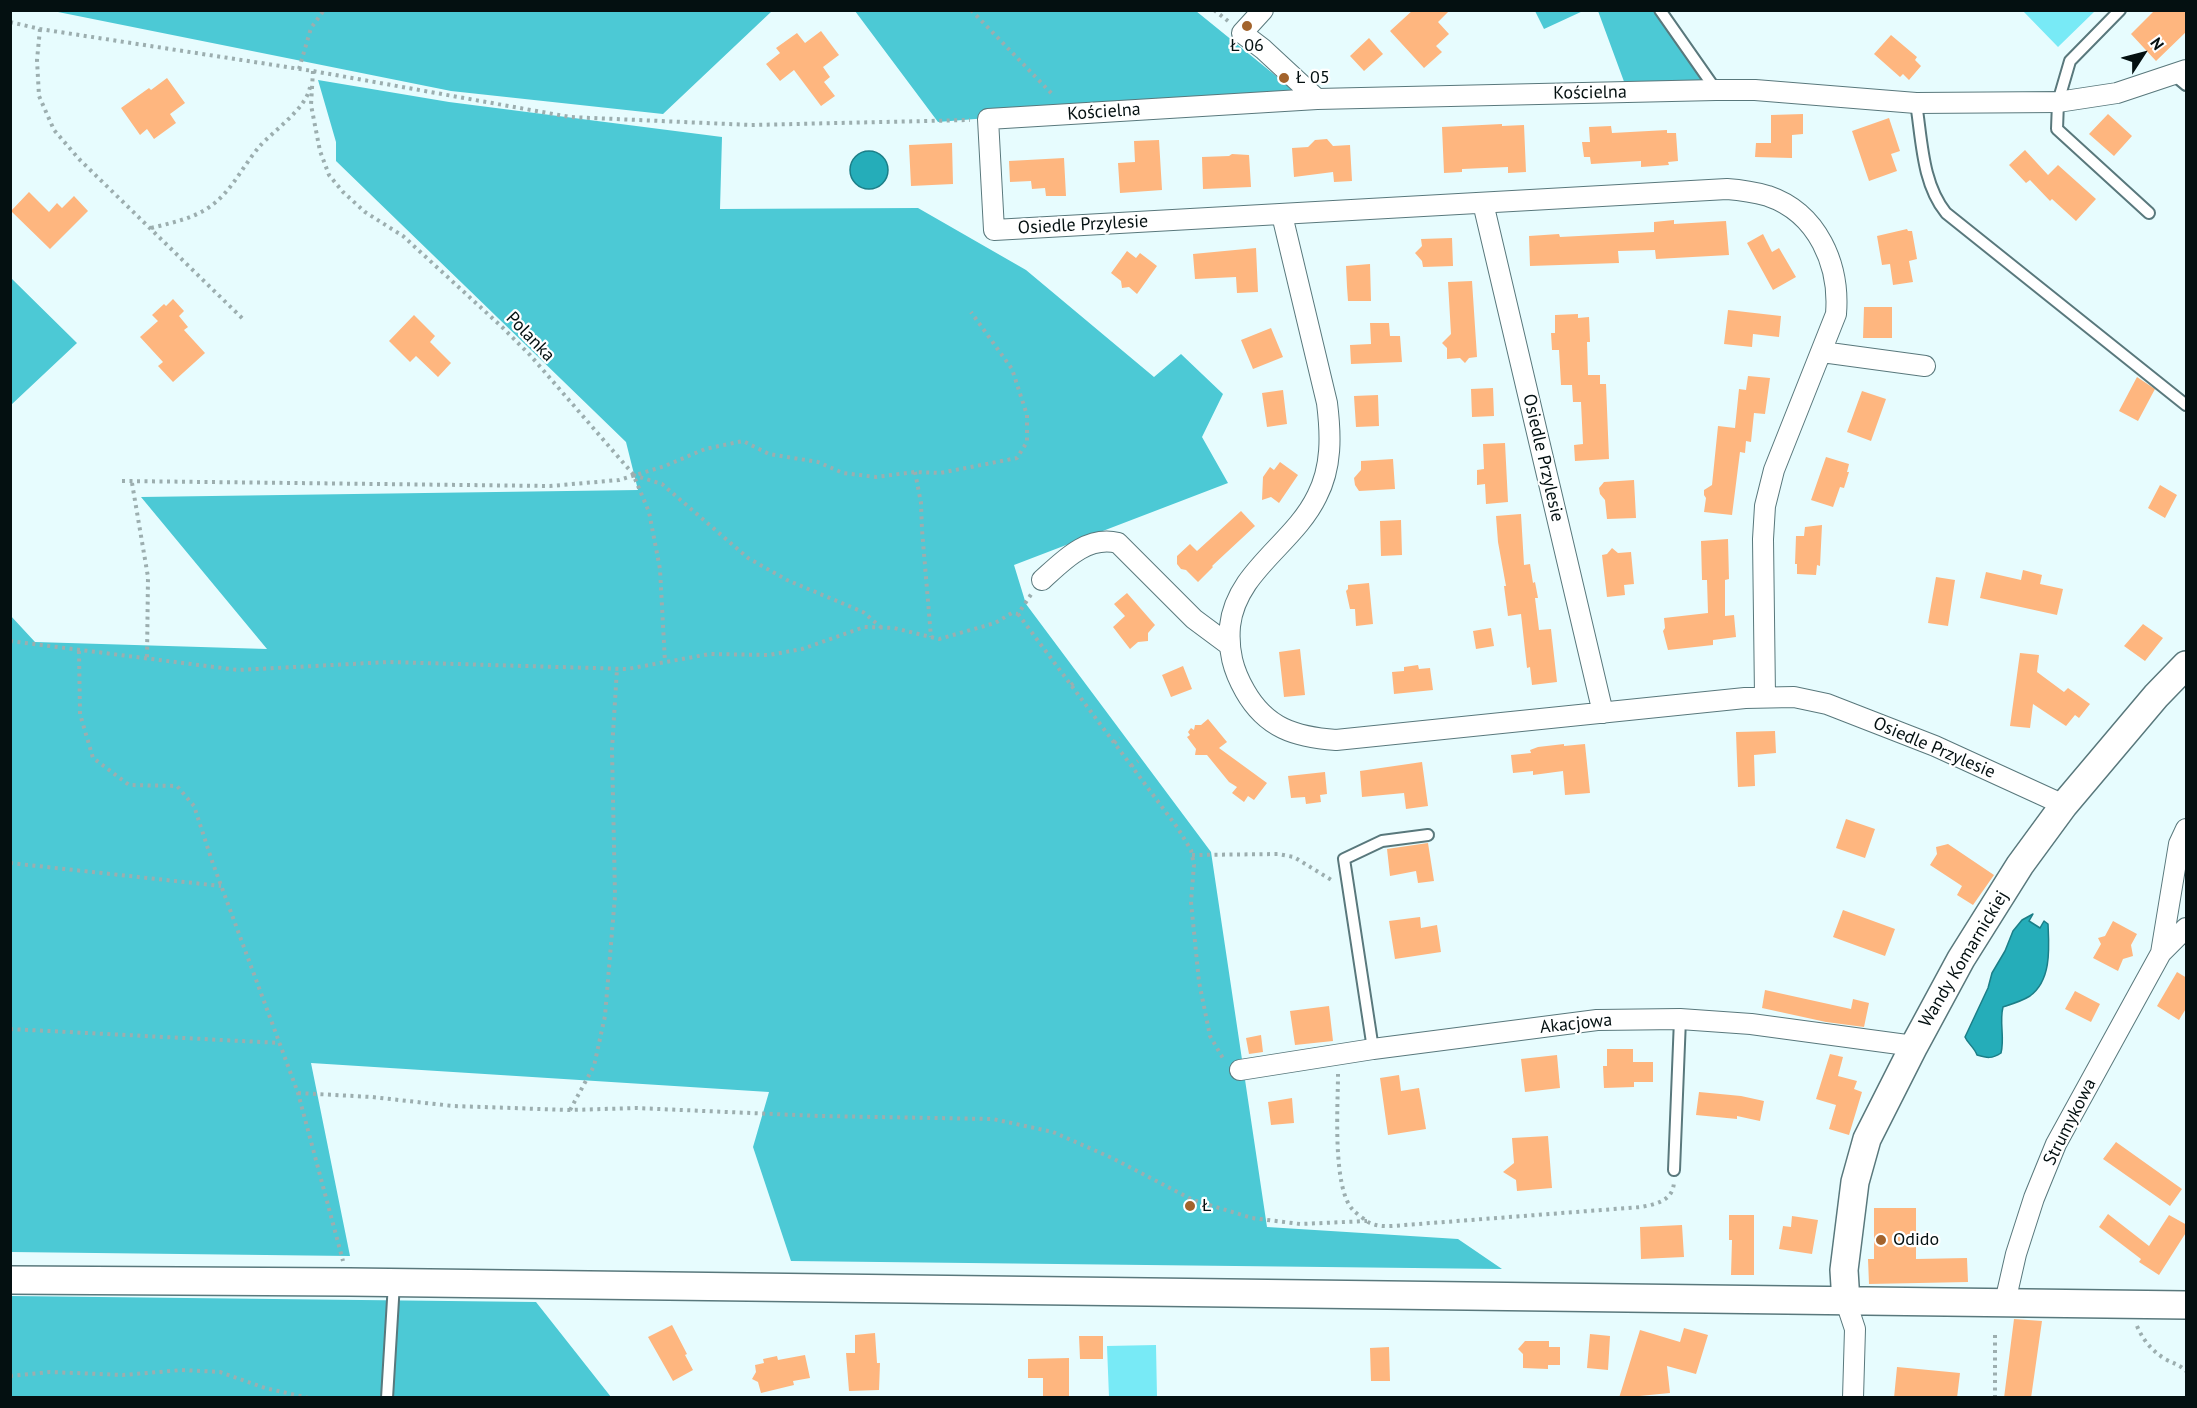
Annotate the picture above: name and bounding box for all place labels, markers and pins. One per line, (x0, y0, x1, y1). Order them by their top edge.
marker: Ł 06 (1240, 19, 1254, 33)
place label: Ł 06 (1230, 35, 1264, 57)
place label: Ł 05 (1296, 67, 1330, 89)
marker: Ł 05 (1277, 71, 1291, 85)
place label: Ł (1202, 1195, 1211, 1217)
marker: Ł (1183, 1199, 1197, 1213)
place label: Odido (1893, 1229, 1939, 1251)
marker: Odido (1874, 1233, 1888, 1247)

